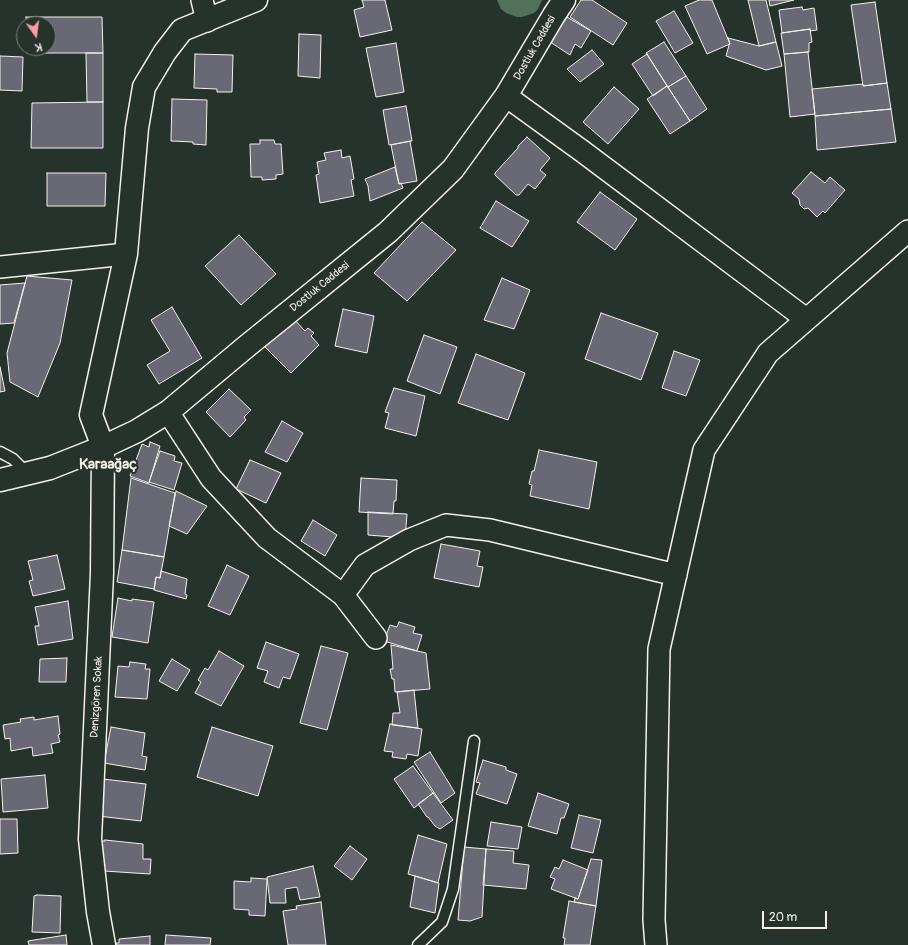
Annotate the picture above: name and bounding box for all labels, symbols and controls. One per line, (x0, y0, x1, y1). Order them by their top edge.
street label: Dostluk Caddesi (511, 13, 559, 83)
north arrow (16, 16, 56, 56)
text: K (34, 40, 44, 54)
street label: Dostluk Caddesi (288, 259, 352, 315)
district label: Karaağaç (79, 456, 137, 474)
street label: Denizgören Sokak (88, 656, 106, 738)
scale bar (764, 903, 829, 929)
text: 20 m (769, 910, 797, 925)

